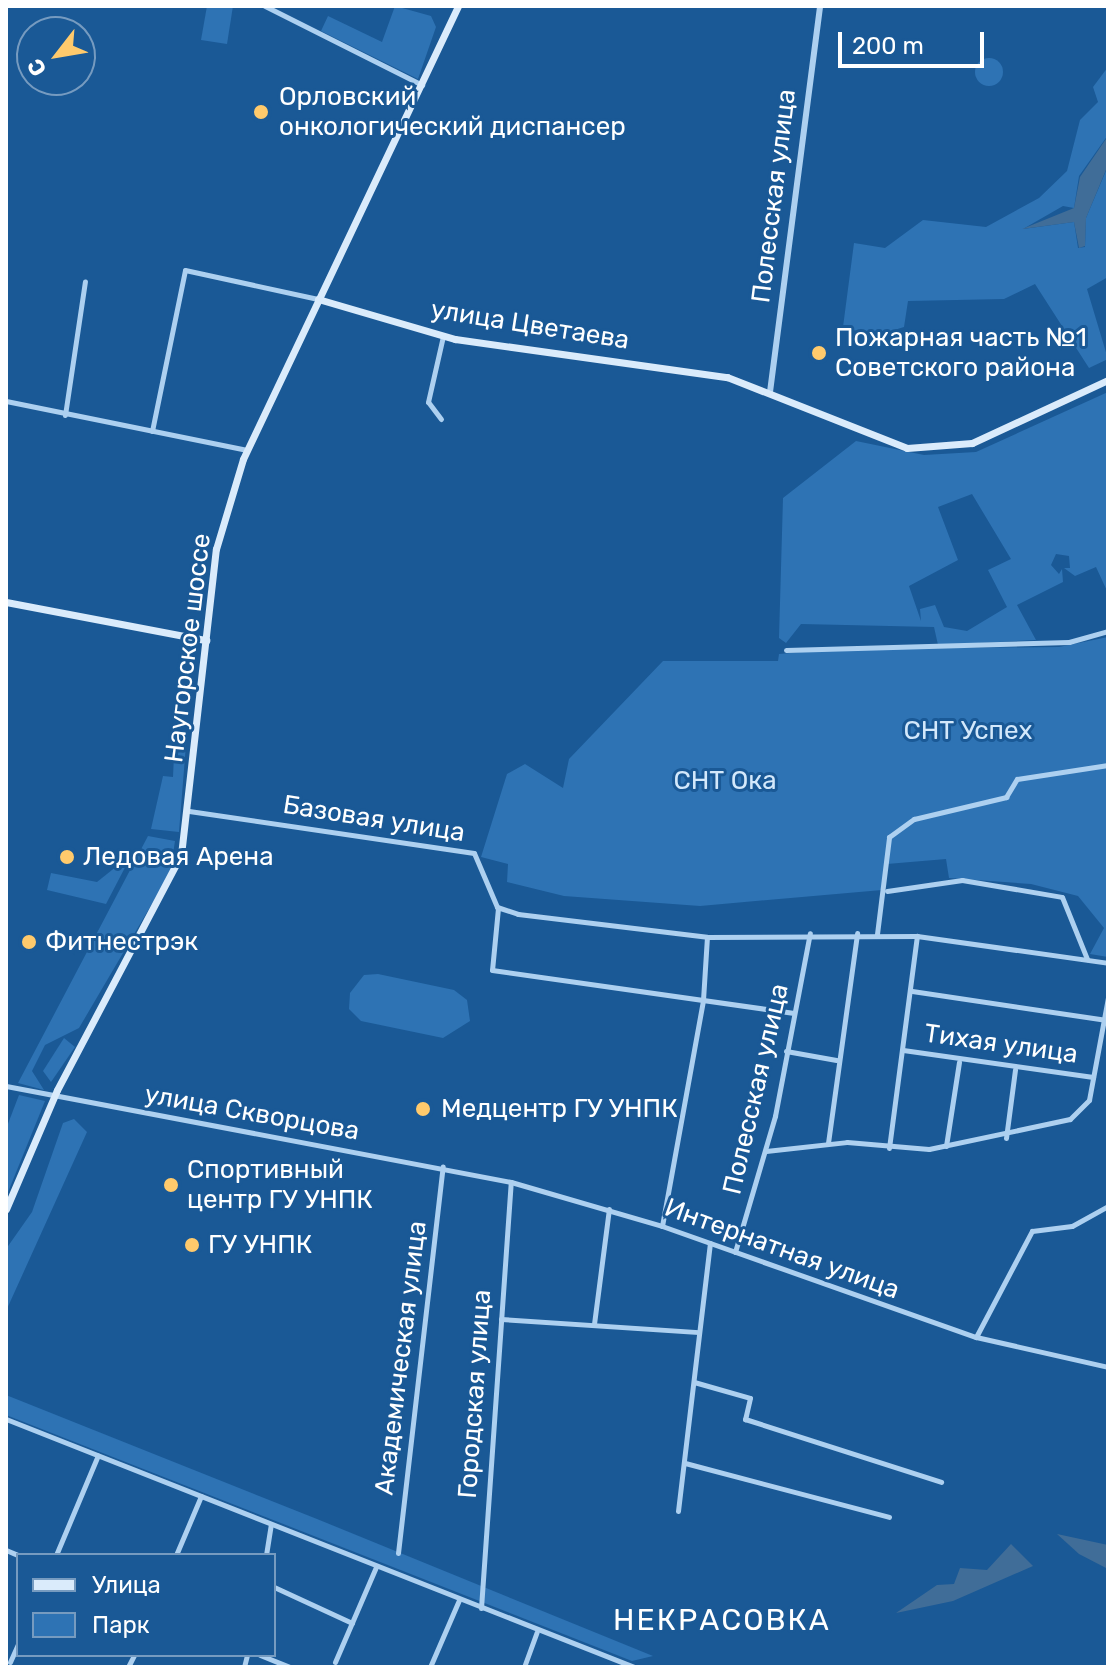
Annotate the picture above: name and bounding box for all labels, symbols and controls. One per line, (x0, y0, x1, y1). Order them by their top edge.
north arrow (16, 16, 96, 96)
scale bar (842, 16, 988, 66)
text: 200 m (852, 32, 924, 60)
text: С (21, 54, 52, 81)
place label: Орловский онкологический диспансер (279, 81, 626, 142)
street label: Полесская улица (745, 87, 803, 305)
marker: Орловский онкологический диспансер (250, 101, 272, 123)
street label: улица Цветаева (429, 294, 631, 356)
place label: Пожарная часть №1 Советского района (835, 322, 1087, 384)
marker: Пожарная часть №1 Советского района (810, 344, 828, 362)
street label: Наугорское шоссе (158, 532, 218, 764)
park label: СНТ Успех (903, 715, 1033, 747)
park label: СНТ Ока (673, 765, 777, 797)
street label: Базовая улица (281, 789, 467, 849)
place label: Ледовая Арена (83, 841, 274, 873)
marker: Ледовая Арена (58, 848, 76, 866)
place label: Фитнестрэк (45, 926, 198, 958)
marker: Фитнестрэк (20, 933, 38, 951)
street label: Полесская улица (717, 981, 795, 1197)
street label: Тихая улица (922, 1018, 1080, 1070)
street label: улица Скворцова (142, 1079, 362, 1147)
place label: Медцентр ГУ УНПК (441, 1093, 678, 1125)
marker: Медцентр ГУ УНПК (412, 1098, 434, 1120)
place label: Спортивный центр ГУ УНПК (187, 1154, 373, 1216)
marker: Спортивный центр ГУ УНПК (162, 1176, 180, 1194)
street label: Интернатная улица (660, 1192, 904, 1306)
street label: Академическая улица (369, 1219, 433, 1497)
place label: ГУ УНПК (208, 1229, 312, 1261)
marker: ГУ УНПК (183, 1236, 201, 1254)
street label: Городская улица (452, 1289, 498, 1499)
legend (16, 1553, 276, 1657)
text: Улица (92, 1571, 161, 1599)
district label: НЕКРАСОВКА (613, 1602, 831, 1638)
text: Парк (92, 1611, 150, 1639)

